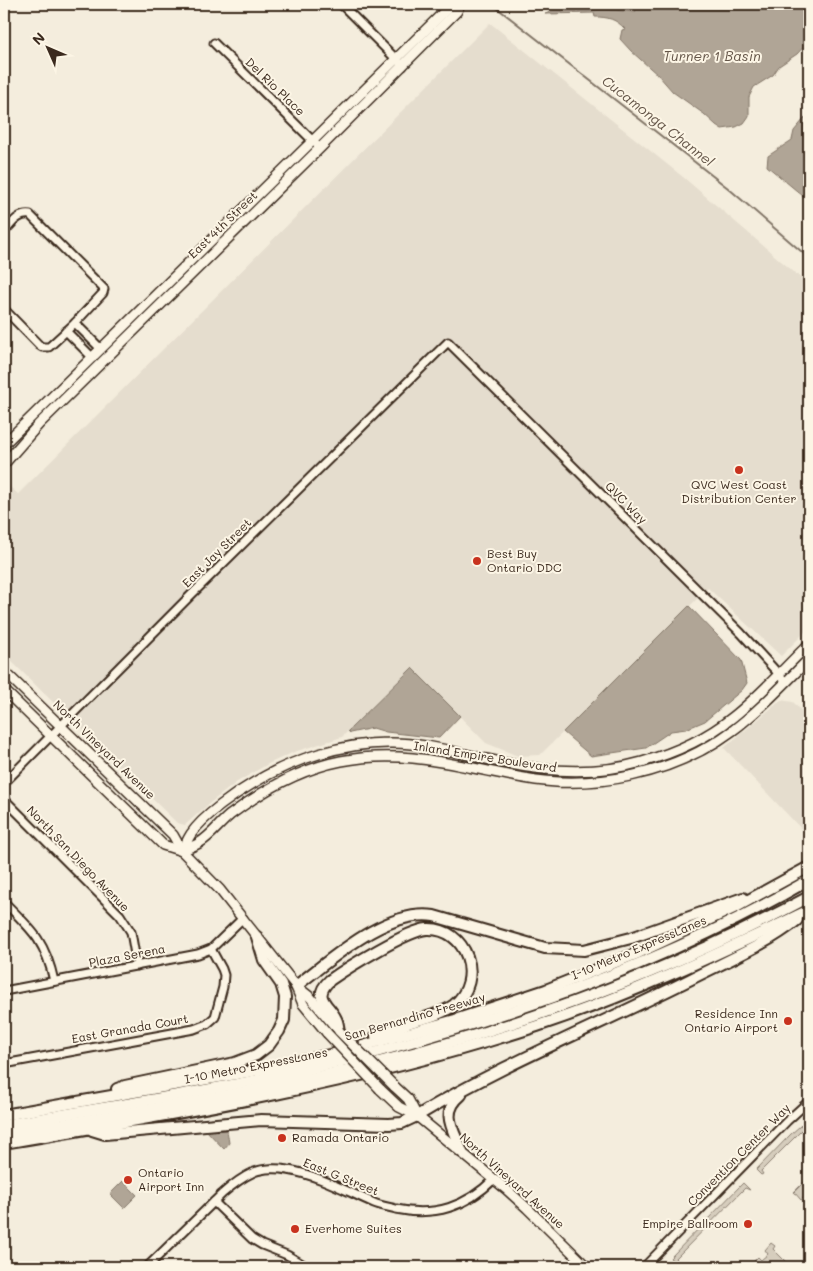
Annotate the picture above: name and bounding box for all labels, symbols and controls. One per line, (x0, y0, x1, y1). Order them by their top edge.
north arrow (22, 22, 72, 72)
text: N (28, 28, 49, 49)
water label: Turner 1 Basin (663, 46, 761, 65)
street label: Del Rio Place (242, 54, 309, 119)
water label: Cucamonga Channel (598, 71, 719, 171)
street label: East 4th Street (184, 187, 260, 261)
marker: QVC West Coast Distribution Center (733, 464, 745, 476)
place label: QVC West Coast Distribution Center (682, 476, 796, 506)
street label: QVC Way (602, 478, 651, 527)
street label: East Jay Street (178, 514, 254, 590)
place label: Best Buy Ontario DDC (487, 545, 562, 575)
marker: Best Buy Ontario DDC (471, 555, 483, 567)
street label: North Vineyard Avenue (50, 696, 159, 802)
street label: Inland Empire Boulevard (413, 737, 558, 775)
street label: North San Diego Avenue (24, 802, 134, 915)
street label: I-10 Metro ExpressLanes (569, 911, 709, 983)
street label: Plaza Serena (87, 940, 166, 970)
street label: San Bernardino Freeway (343, 988, 487, 1044)
place label: Residence Inn Ontario Airport (685, 1005, 778, 1035)
street label: East Granada Court (70, 1010, 189, 1046)
marker: Residence Inn Ontario Airport (782, 1015, 794, 1027)
street label: I-10 Metro ExpressLanes (183, 1043, 329, 1087)
street label: Convention Center Way (684, 1100, 793, 1209)
place label: Ramada Ontario (292, 1129, 389, 1145)
street label: North Vineyard Avenue (457, 1129, 569, 1232)
marker: Ramada Ontario (276, 1132, 288, 1144)
street label: East G Street (301, 1154, 382, 1199)
place label: Ontario Airport Inn (138, 1164, 204, 1194)
marker: Ontario Airport Inn (122, 1174, 134, 1186)
place label: Empire Ballroom (642, 1215, 738, 1231)
marker: Empire Ballroom (742, 1218, 754, 1230)
place label: Everhome Suites (305, 1220, 402, 1236)
marker: Everhome Suites (289, 1223, 301, 1235)

